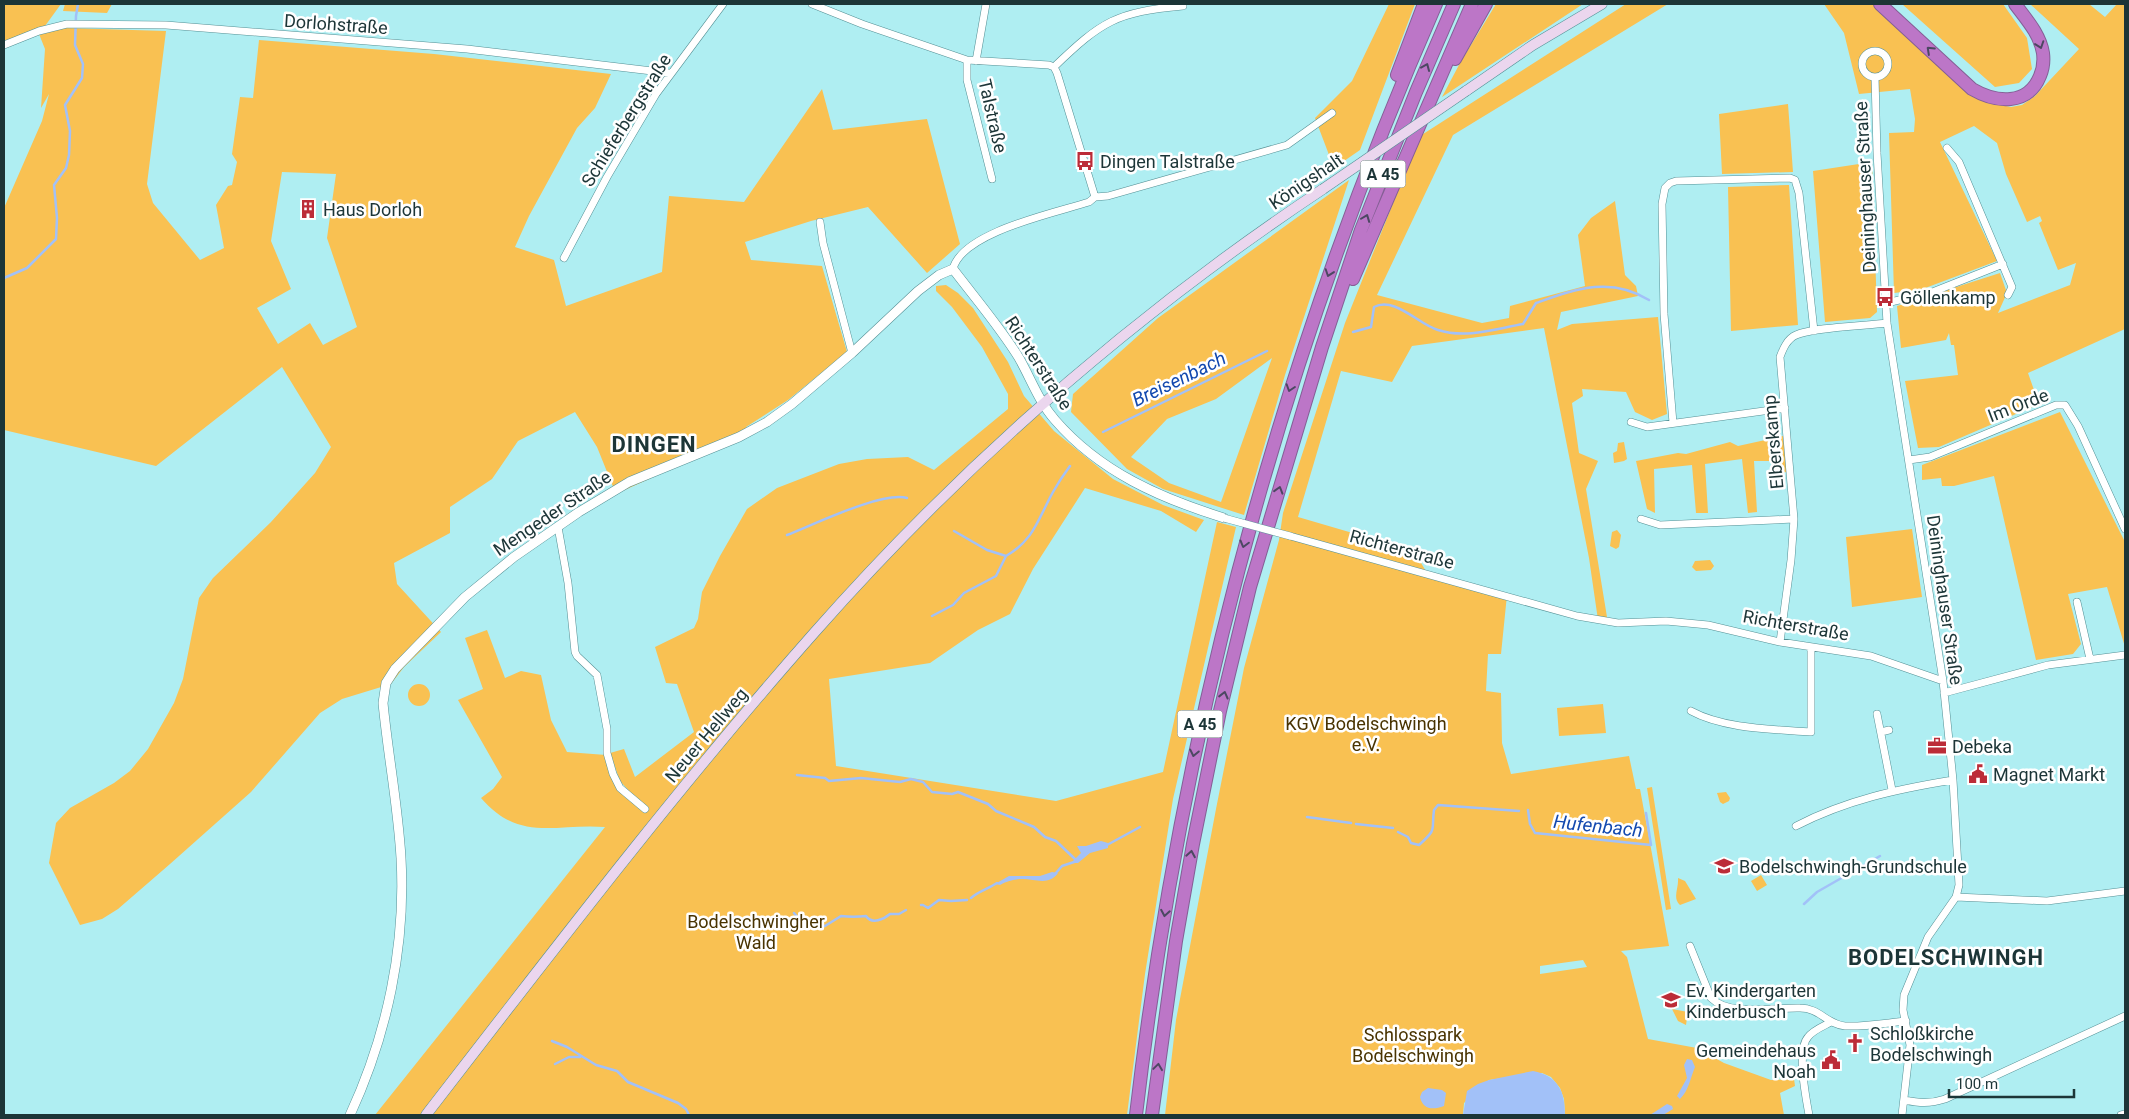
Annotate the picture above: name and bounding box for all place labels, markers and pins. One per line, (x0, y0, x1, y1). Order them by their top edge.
bus stop icon: Dingen Talstraße (1074, 150, 1096, 172)
place label: Dingen Talstraße (1100, 151, 1235, 172)
building icon: Haus Dorloh (297, 198, 319, 220)
place label: Haus Dorloh (323, 199, 422, 220)
bus stop icon: Göllenkamp (1874, 286, 1896, 308)
place label: Göllenkamp (1900, 287, 1996, 308)
office icon: Debeka (1926, 735, 1948, 757)
place label: Debeka (1952, 736, 2012, 757)
public building icon: Magnet Markt (1967, 763, 1989, 785)
place label: Magnet Markt (1993, 764, 2105, 785)
school or university icon: Bodelschwingh-Grundschule (1713, 855, 1735, 877)
place label: Bodelschwingh-Grundschule (1739, 856, 1967, 877)
place label: Ev. Kindergarten Kinderbusch (1686, 980, 1816, 1022)
school or university icon: Ev. Kindergarten Kinderbusch (1660, 989, 1682, 1011)
place label: Schloßkirche Bodelschwingh (1870, 1023, 1992, 1065)
church icon: Schloßkirche Bodelschwingh (1844, 1032, 1866, 1054)
place label: Gemeindehaus Noah (1696, 1040, 1816, 1082)
public building icon: Gemeindehaus Noah (1820, 1049, 1842, 1071)

